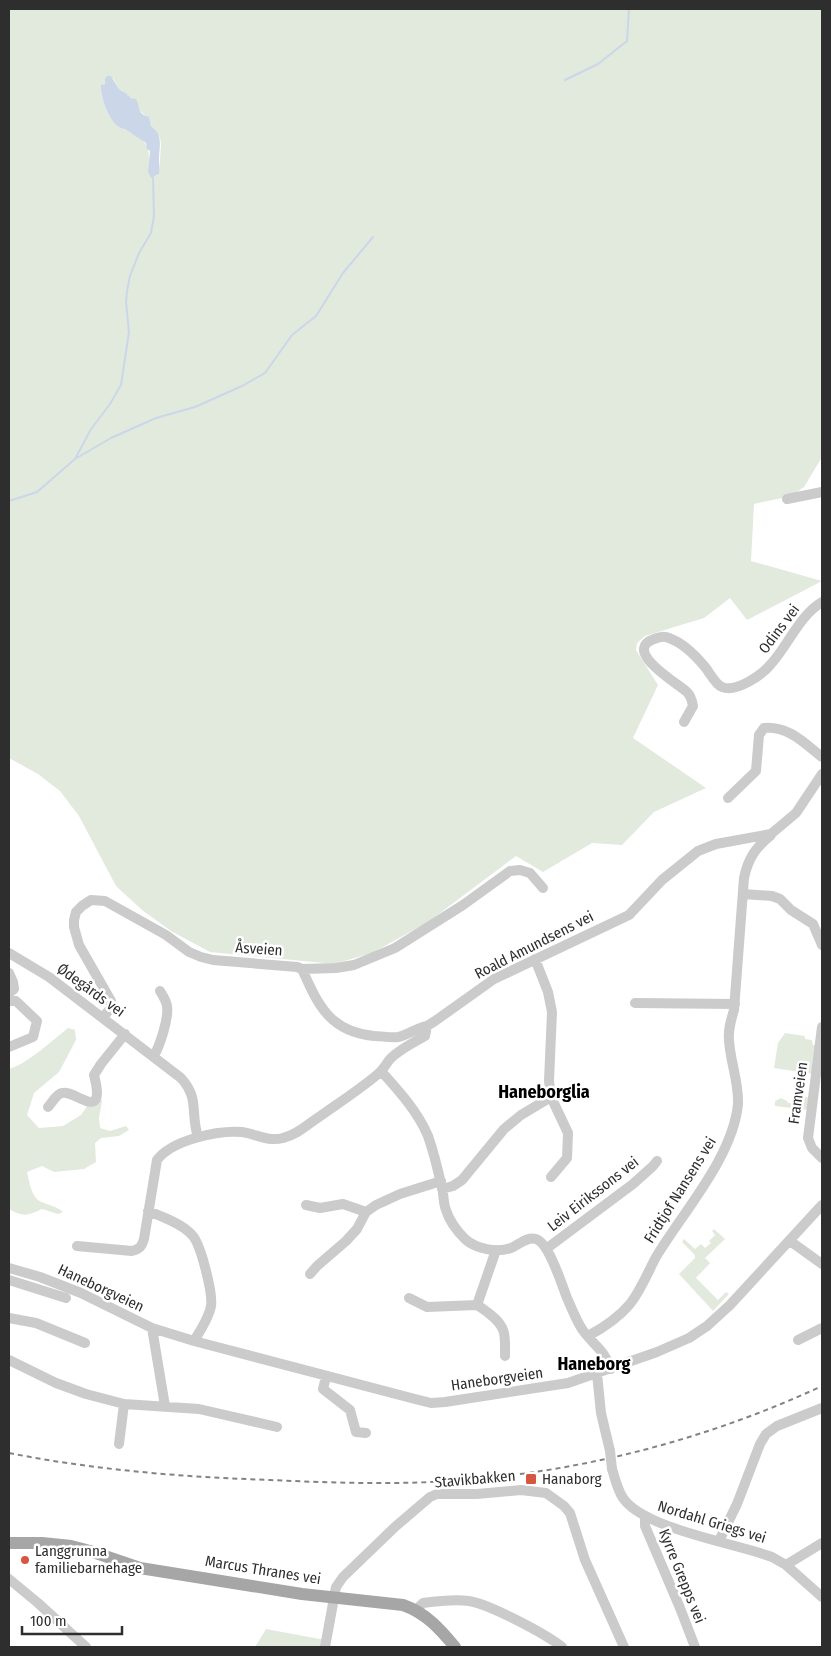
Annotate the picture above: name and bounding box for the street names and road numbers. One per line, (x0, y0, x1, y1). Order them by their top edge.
street label: Odins vei (755, 601, 803, 657)
street label: Roald Amundsens vei (472, 907, 596, 983)
street label: Åsveien (235, 938, 283, 960)
street label: Ødegårds vei (54, 959, 128, 1021)
street label: Framveien (785, 1061, 811, 1125)
street label: Fridtjof Nansens vei (640, 1134, 720, 1246)
street label: Leiv Eirikssons vei (544, 1153, 642, 1235)
street label: Haneborgveien (55, 1260, 147, 1316)
street label: Haneborgveien (450, 1364, 544, 1394)
street label: Stavikbakken (434, 1466, 516, 1492)
street label: Nordahl Griegs vei (656, 1497, 768, 1547)
street label: Kyrre Grepps vei (655, 1526, 709, 1626)
street label: Marcus Thranes vei (204, 1552, 322, 1588)

